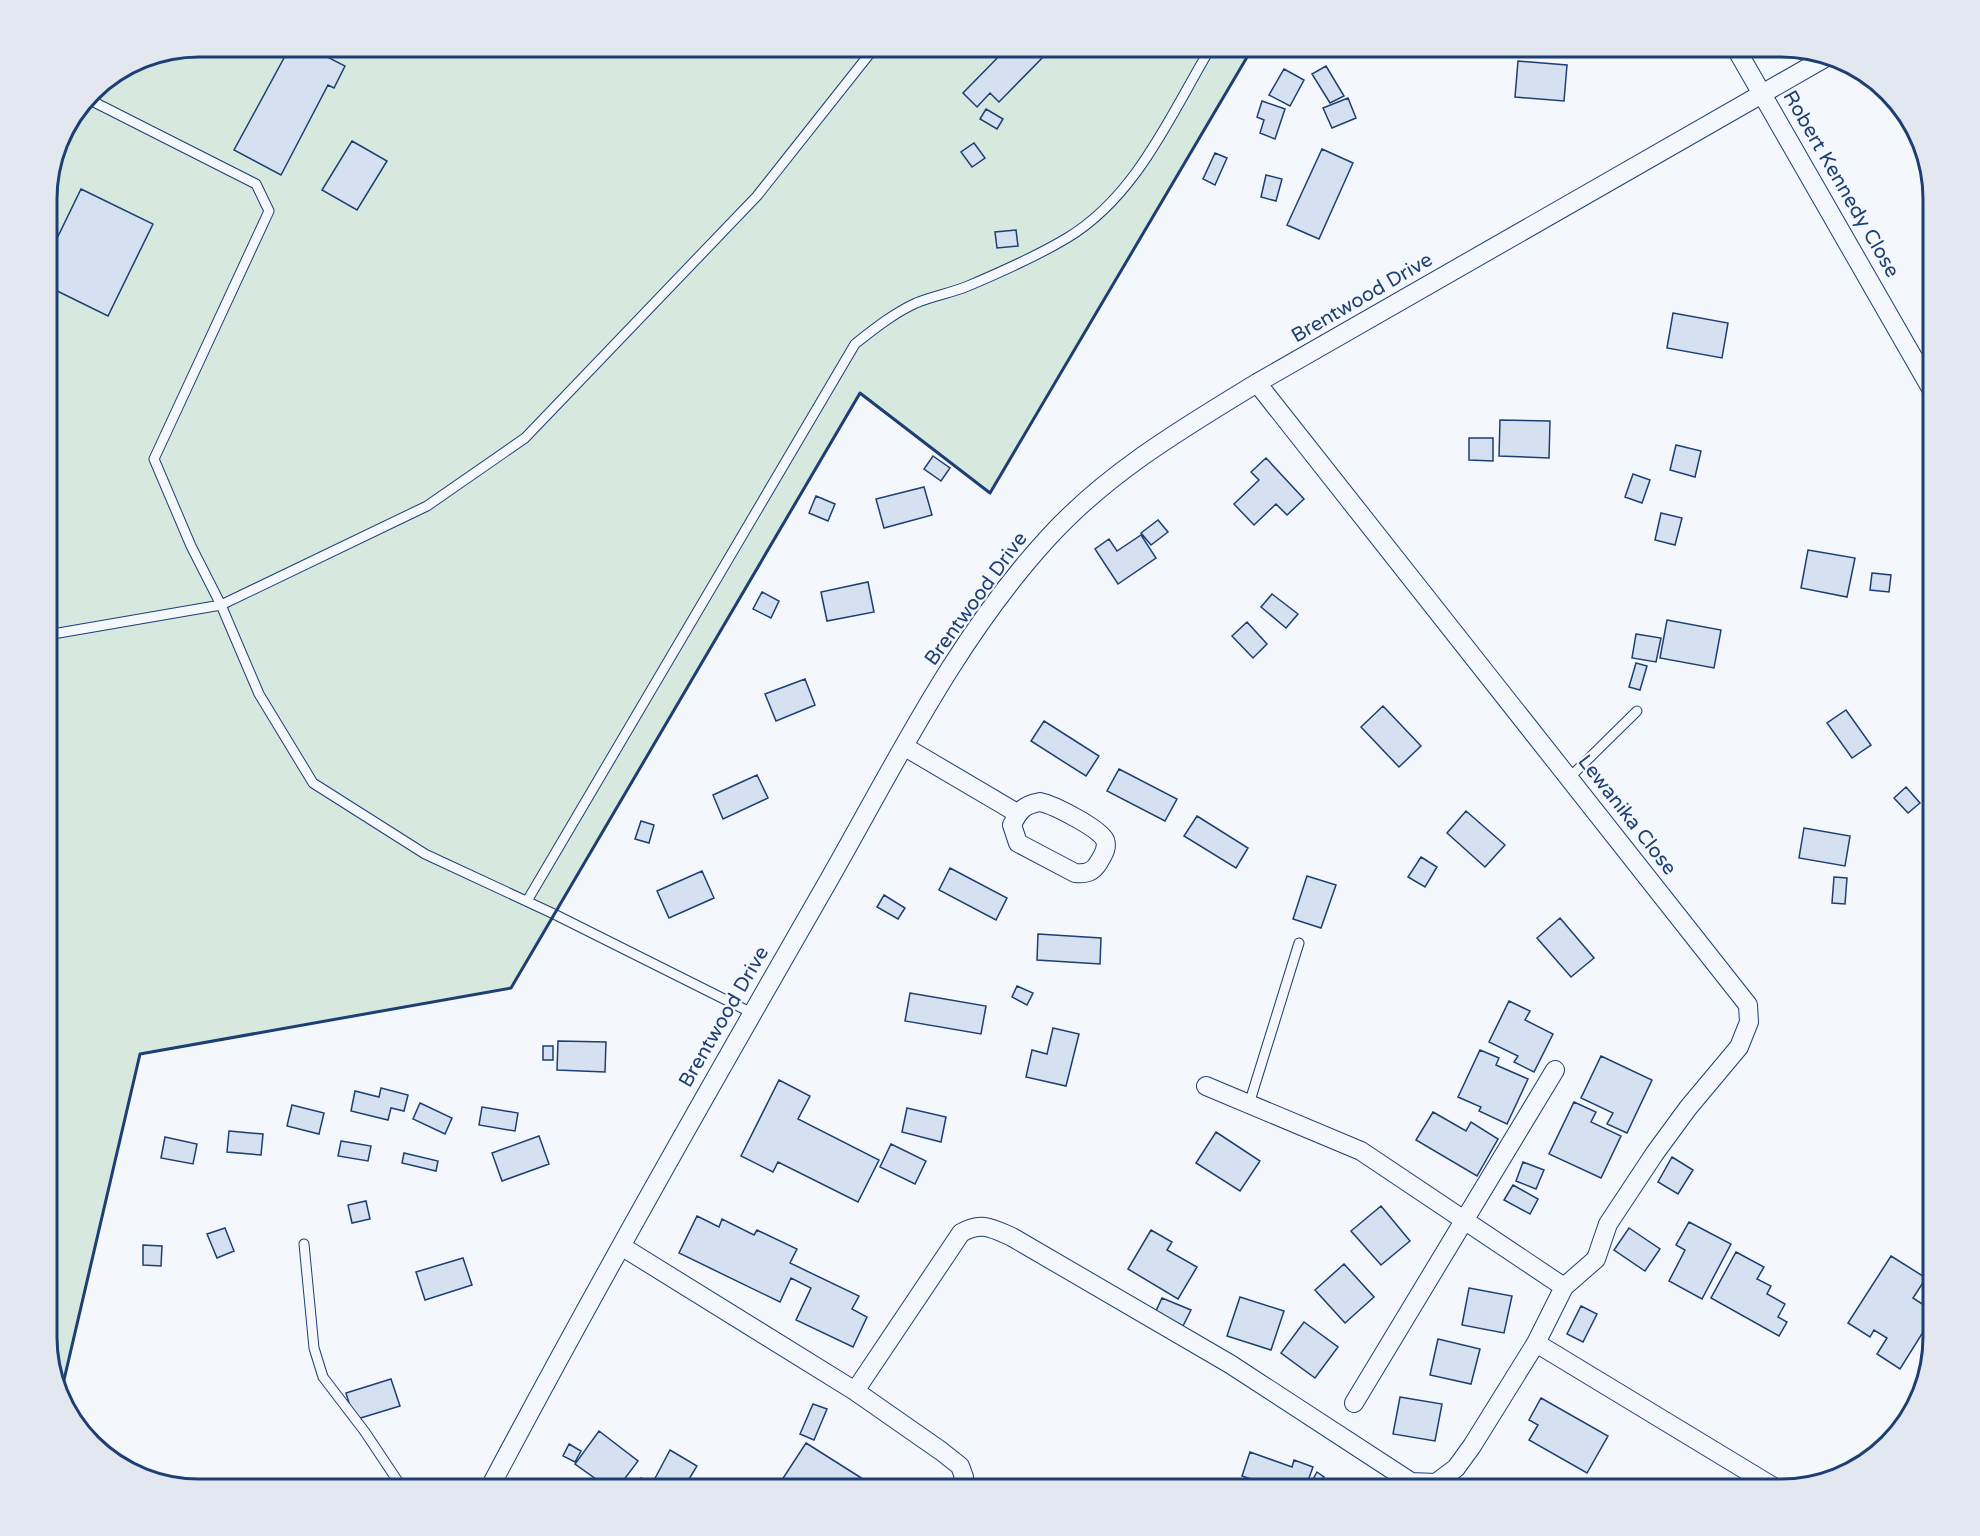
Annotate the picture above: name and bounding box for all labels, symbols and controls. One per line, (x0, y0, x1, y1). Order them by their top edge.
street label: Robert Kennedy Close (1778, 86, 1904, 282)
street label: Brentwood Drive (1287, 248, 1437, 348)
street label: Brentwood Drive (920, 528, 1032, 670)
street label: Lewanika Close (1573, 750, 1681, 880)
street label: Brentwood Drive (674, 942, 774, 1092)

